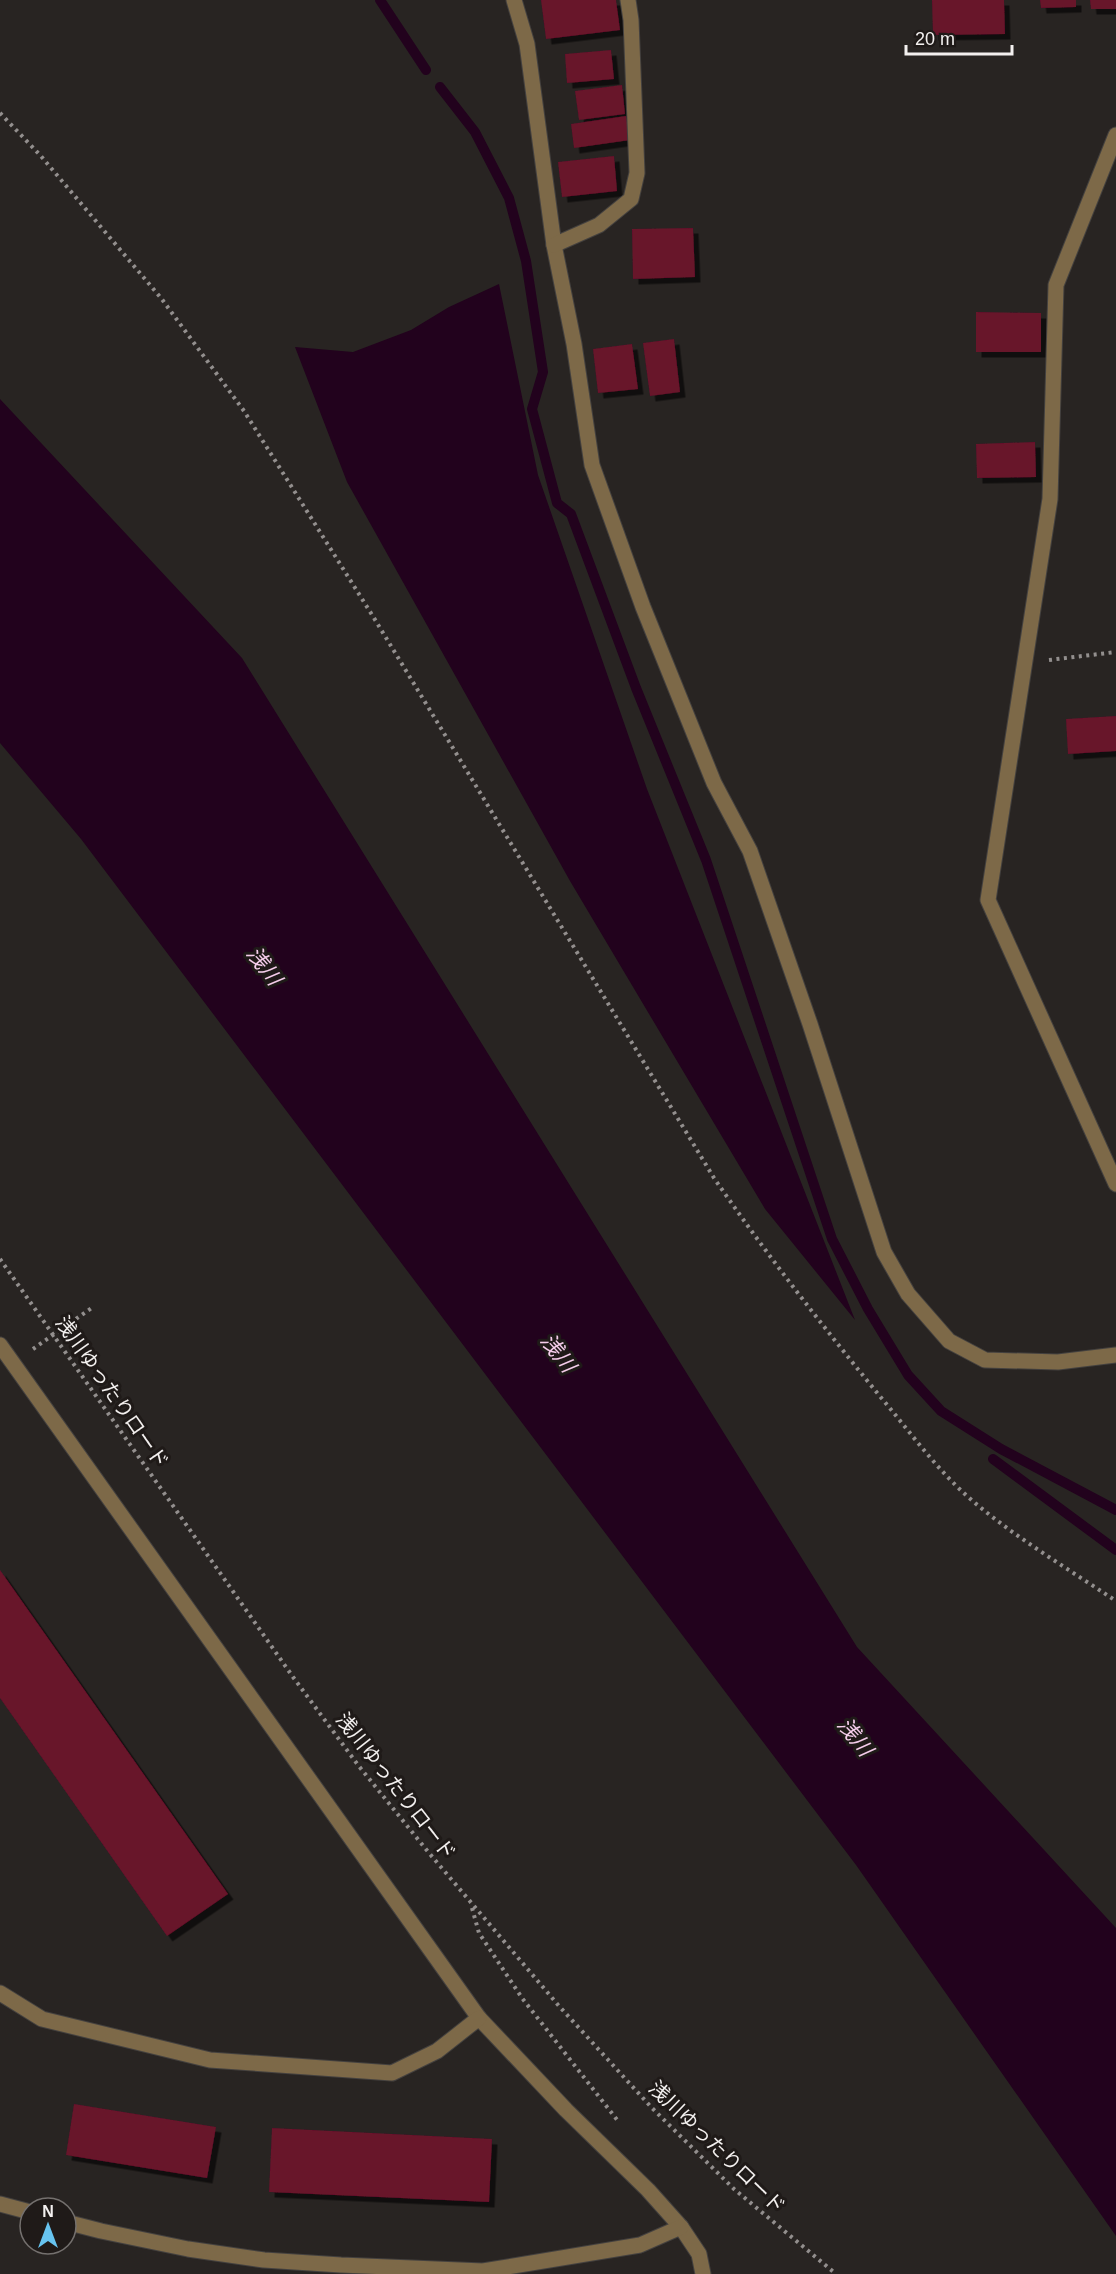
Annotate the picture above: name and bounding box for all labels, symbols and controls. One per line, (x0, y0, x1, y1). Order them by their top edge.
scale bar (906, 18, 1012, 56)
text: 20 m (915, 29, 955, 49)
water label: 浅川 (243, 942, 287, 991)
street label: 浅川ゆったりロード (51, 1312, 173, 1472)
water label: 浅川 (537, 1329, 581, 1378)
street label: 浅川ゆったりロード (332, 1708, 460, 1864)
water label: 浅川 (833, 1713, 879, 1762)
street label: 浅川ゆったりロード (645, 2077, 789, 2217)
north arrow (18, 2196, 78, 2256)
text: N (42, 2203, 54, 2220)

